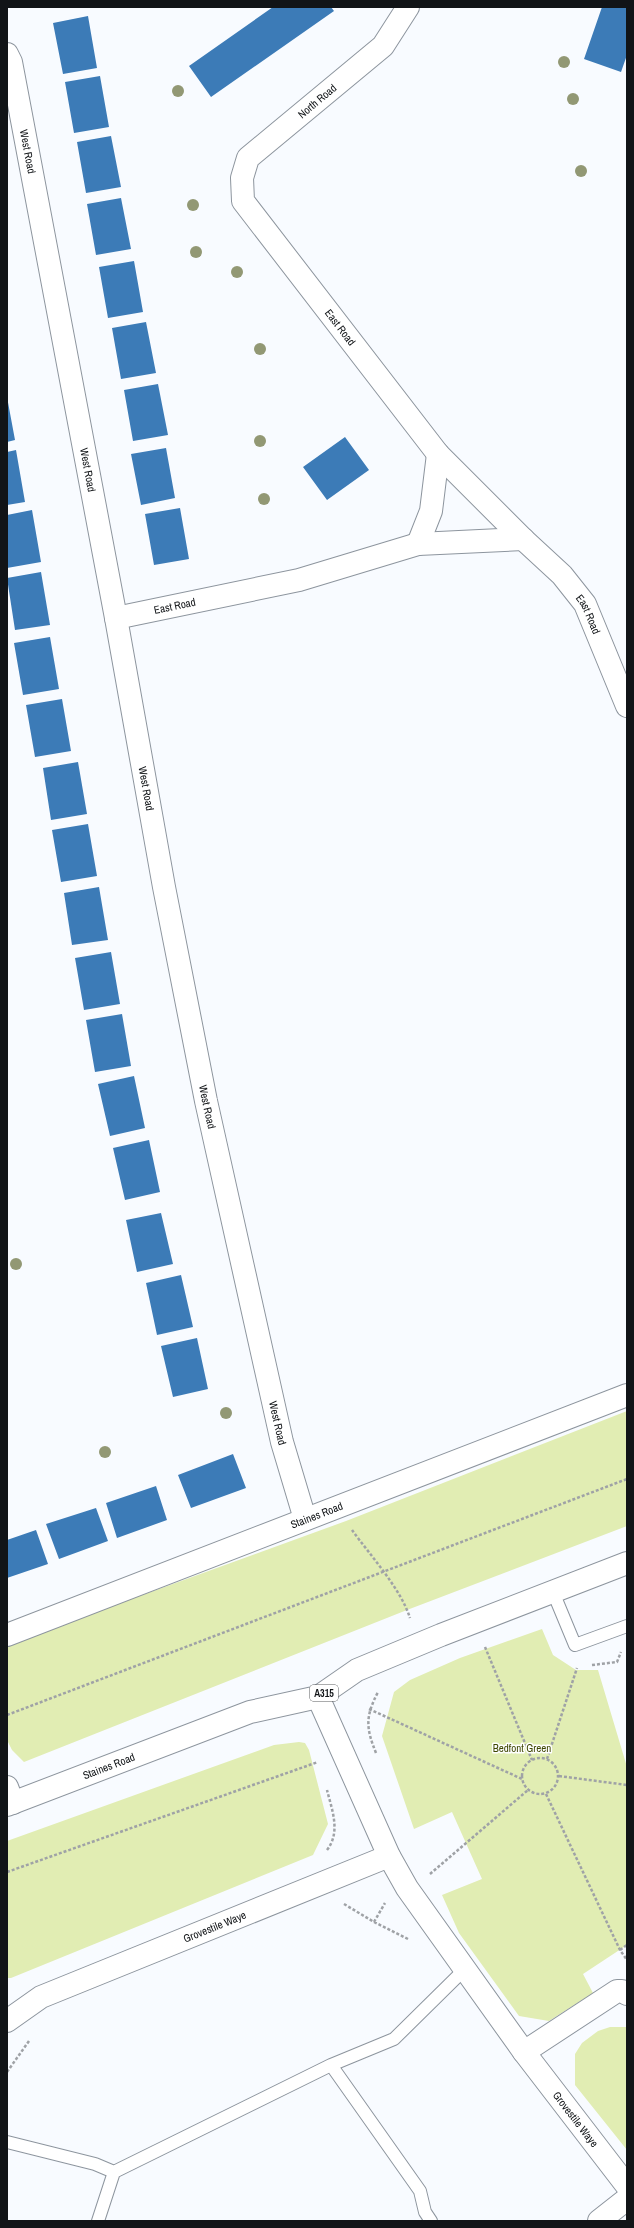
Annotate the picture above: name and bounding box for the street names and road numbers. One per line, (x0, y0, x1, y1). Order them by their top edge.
street label: North Road (295, 81, 339, 121)
street label: West Road (17, 128, 39, 175)
street label: East Road (322, 306, 359, 348)
street label: West Road (77, 447, 99, 493)
street label: East Road (573, 591, 604, 636)
street label: East Road (153, 595, 197, 617)
street label: West Road (136, 765, 157, 812)
street label: West Road (196, 1084, 219, 1130)
street label: West Road (266, 1400, 290, 1447)
street label: Staines Road (289, 1499, 345, 1532)
road number: A315 (310, 1685, 338, 1701)
street label: Staines Road (81, 1750, 137, 1782)
street label: Grovestile Waye (181, 1908, 248, 1946)
street label: Grovestile Waye (550, 2089, 601, 2150)

